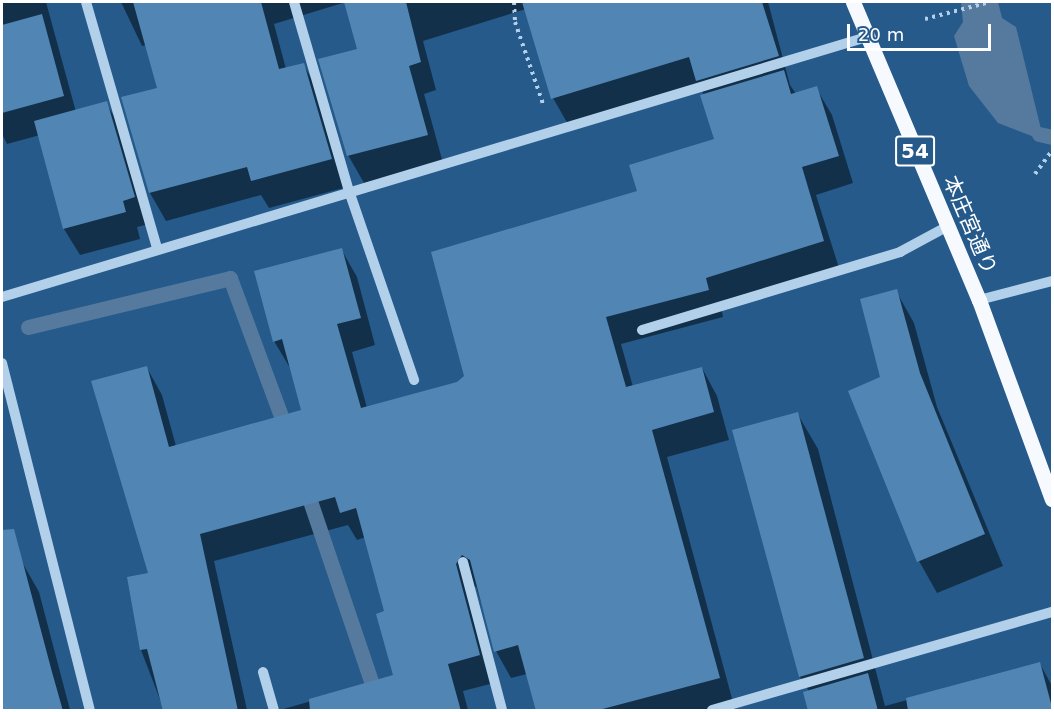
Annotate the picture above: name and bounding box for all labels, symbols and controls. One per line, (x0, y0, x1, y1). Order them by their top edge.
scale bar (850, 12, 994, 50)
text: 20 m (858, 24, 904, 45)
road number: 54 (894, 134, 936, 168)
street label: 本庄宮通り (938, 172, 1002, 278)

